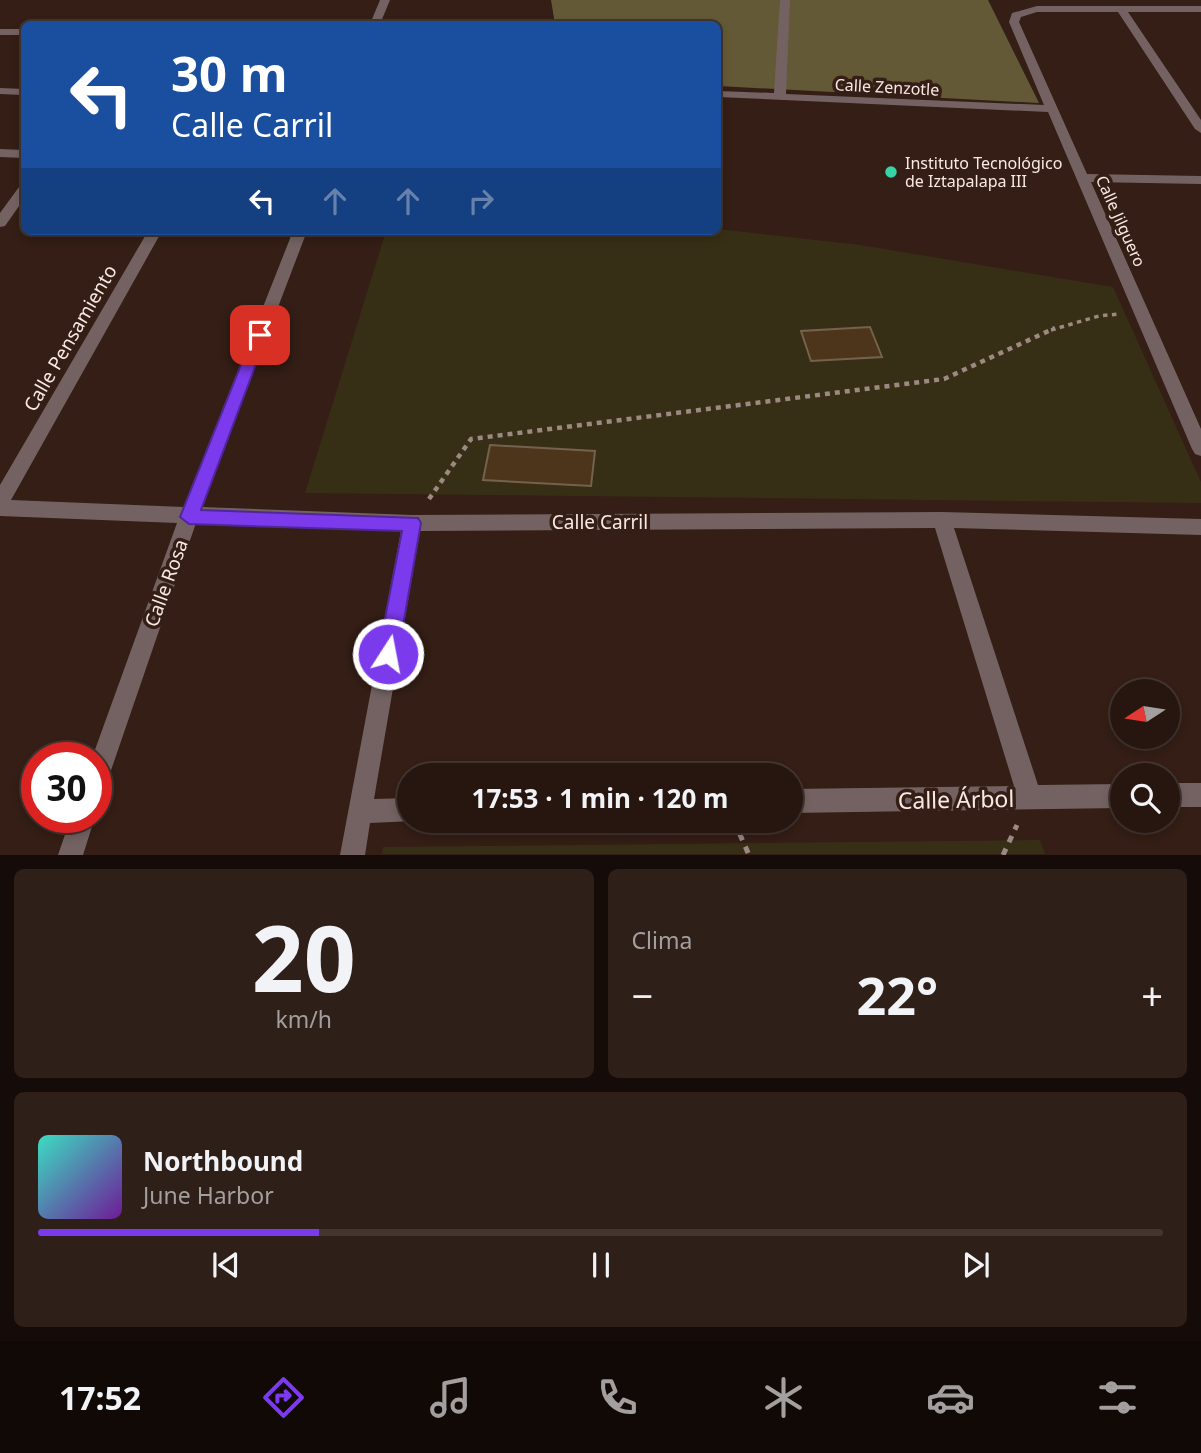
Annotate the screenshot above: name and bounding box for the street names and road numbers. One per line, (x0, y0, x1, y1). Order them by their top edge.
street label: Calle Zenzotle (834, 73, 940, 101)
street label: Calle Jilguero (1091, 172, 1151, 270)
street label: Calle Pensamiento (17, 260, 123, 416)
street label: Calle Carril (552, 509, 648, 535)
street label: Calle Rosa (138, 536, 194, 630)
street label: Calle Árbol (898, 782, 1014, 816)

